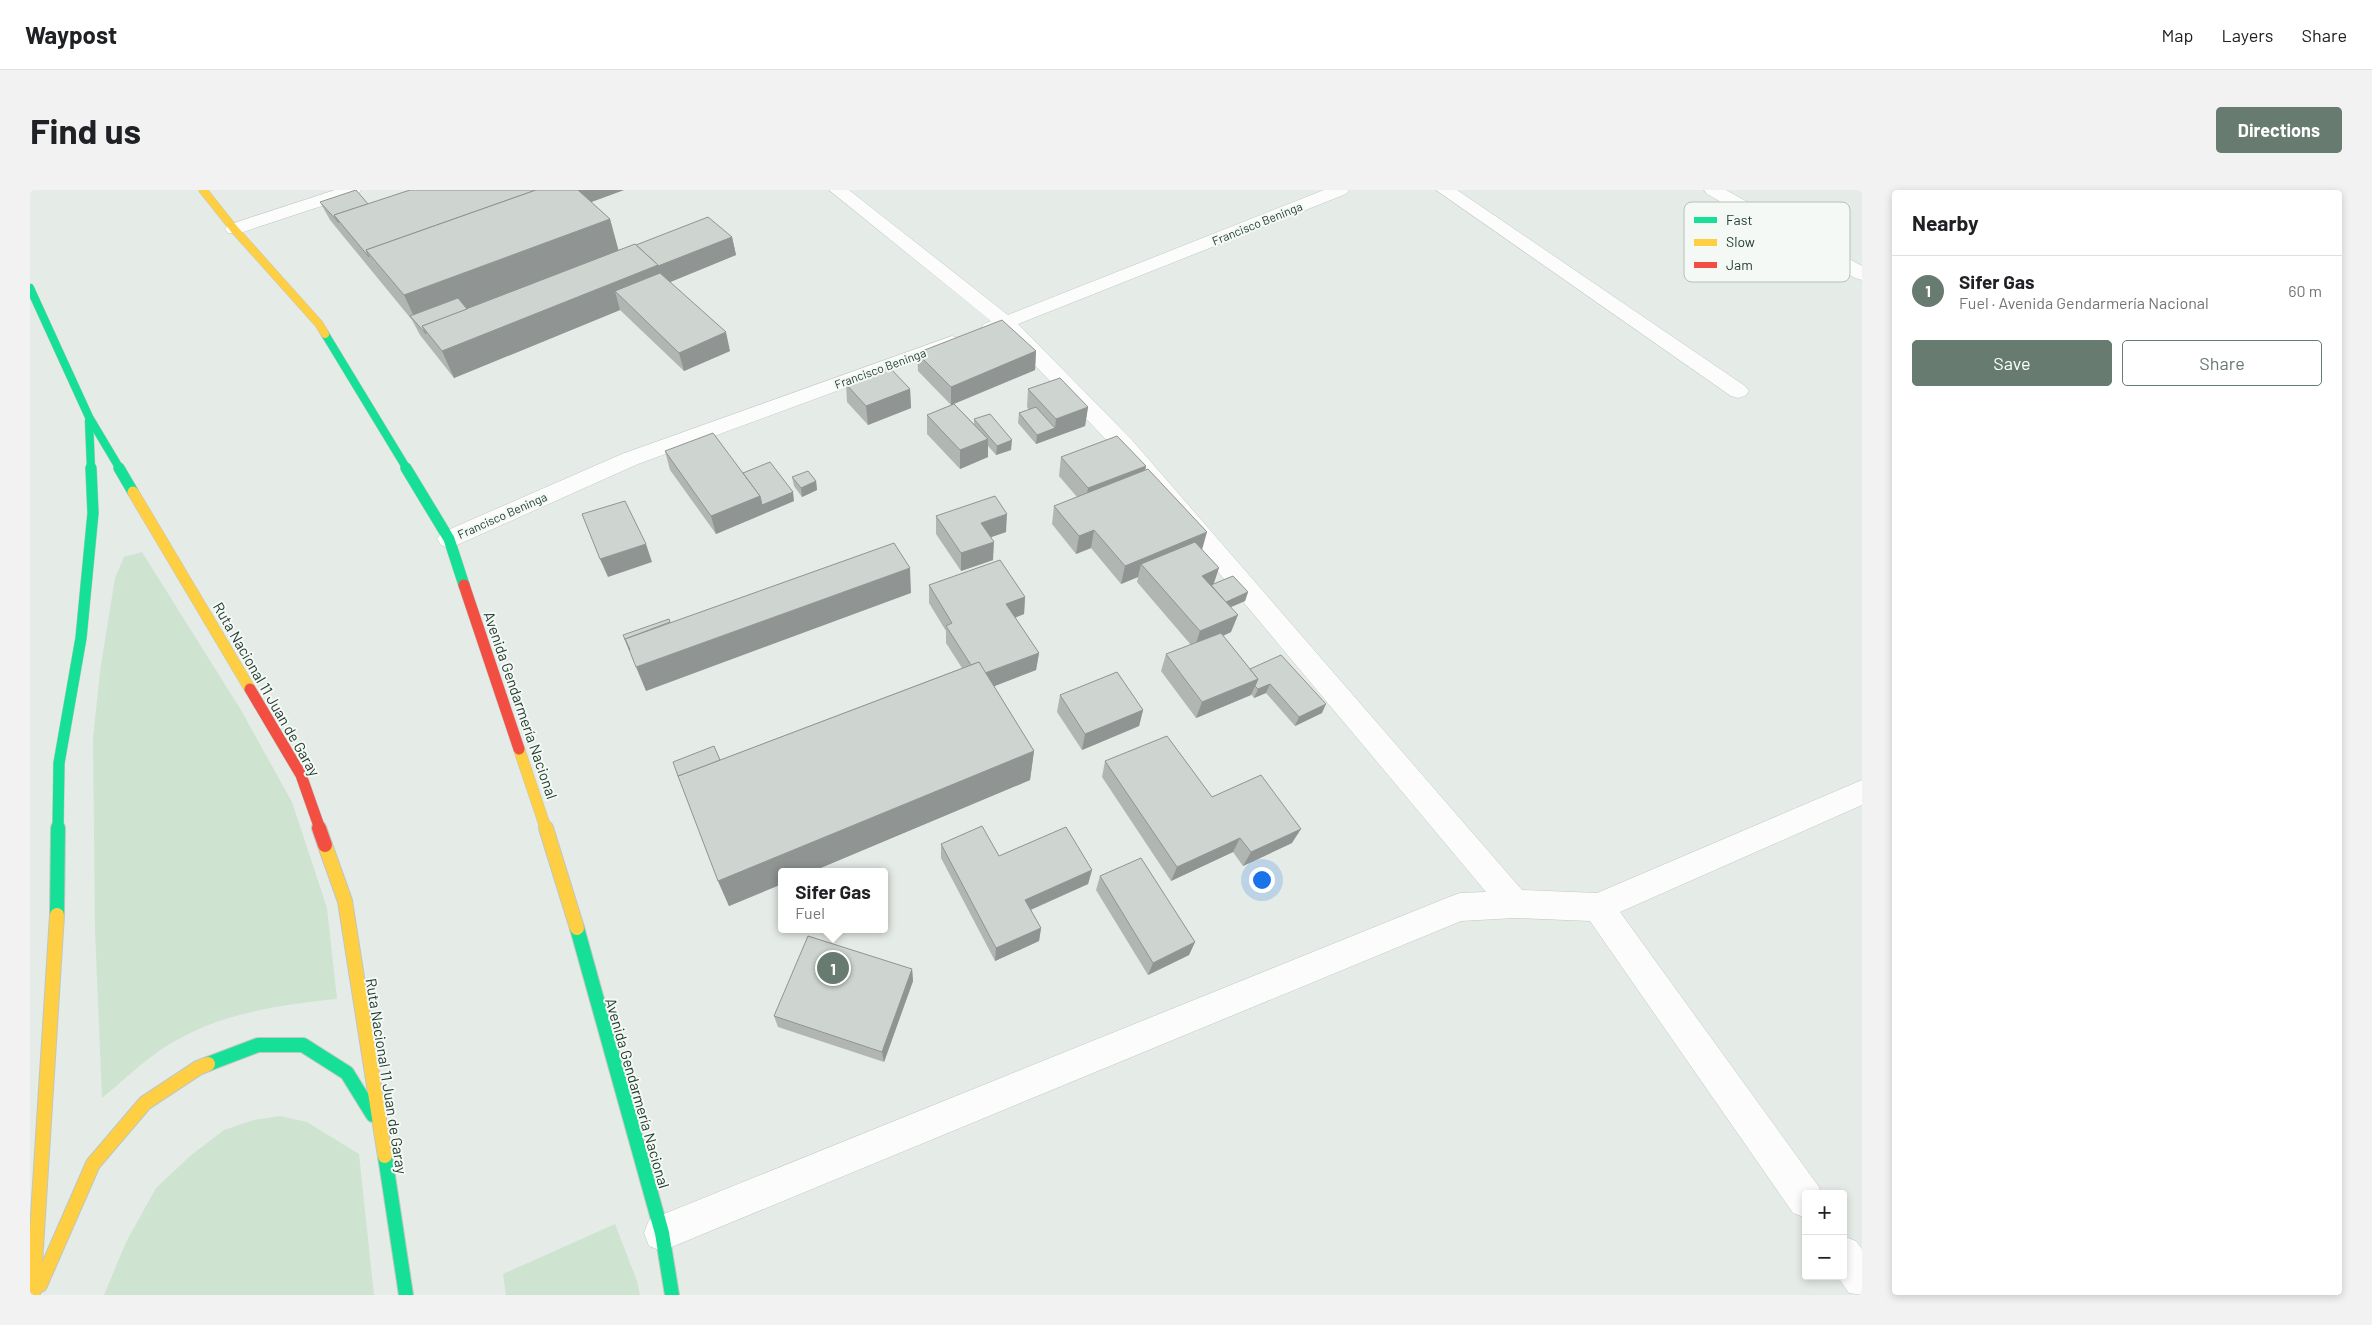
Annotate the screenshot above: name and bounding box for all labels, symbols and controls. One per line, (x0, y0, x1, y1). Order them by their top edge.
text: Waypost (25, 20, 117, 49)
text: Map (2161, 24, 2193, 46)
text: Layers (2221, 24, 2274, 46)
text: Share (2302, 24, 2347, 46)
button: Directions (2216, 107, 2342, 153)
text: Find us (30, 109, 141, 151)
street label: Francisco Beninga (1210, 198, 1304, 248)
legend (1684, 202, 1850, 282)
text: Nearby (1912, 210, 1978, 235)
text: Fast (1726, 211, 1752, 228)
text: Slow (1726, 233, 1755, 250)
text: Jam (1726, 256, 1753, 273)
text: Sifer Gas (1959, 270, 2035, 293)
text: 1 (1925, 281, 1931, 300)
text: 60 m (2288, 281, 2322, 300)
text: Fuel · Avenida Gendarmería Nacional (1959, 293, 2209, 312)
button: Save (1912, 340, 2112, 386)
button: Share (2122, 340, 2322, 386)
street label: Francisco Beninga (832, 345, 928, 391)
street label: Francisco Beninga (455, 489, 549, 541)
street label: Ruta Nacional 11 Juan de Garay (210, 599, 324, 779)
street label: Avenida Gendarmería Nacional (480, 609, 562, 801)
your location (1249, 867, 1275, 893)
popup (778, 868, 888, 933)
text: Sifer Gas (795, 880, 871, 903)
text: Fuel (795, 903, 825, 922)
pin: 1 (817, 949, 849, 987)
street label: Ruta Nacional 11 Juan de Garay (363, 977, 411, 1175)
street label: Avenida Gendarmería Nacional (602, 996, 674, 1190)
map controls (1802, 1190, 1847, 1280)
button: + (1802, 1190, 1847, 1235)
button: − (1802, 1235, 1847, 1280)

